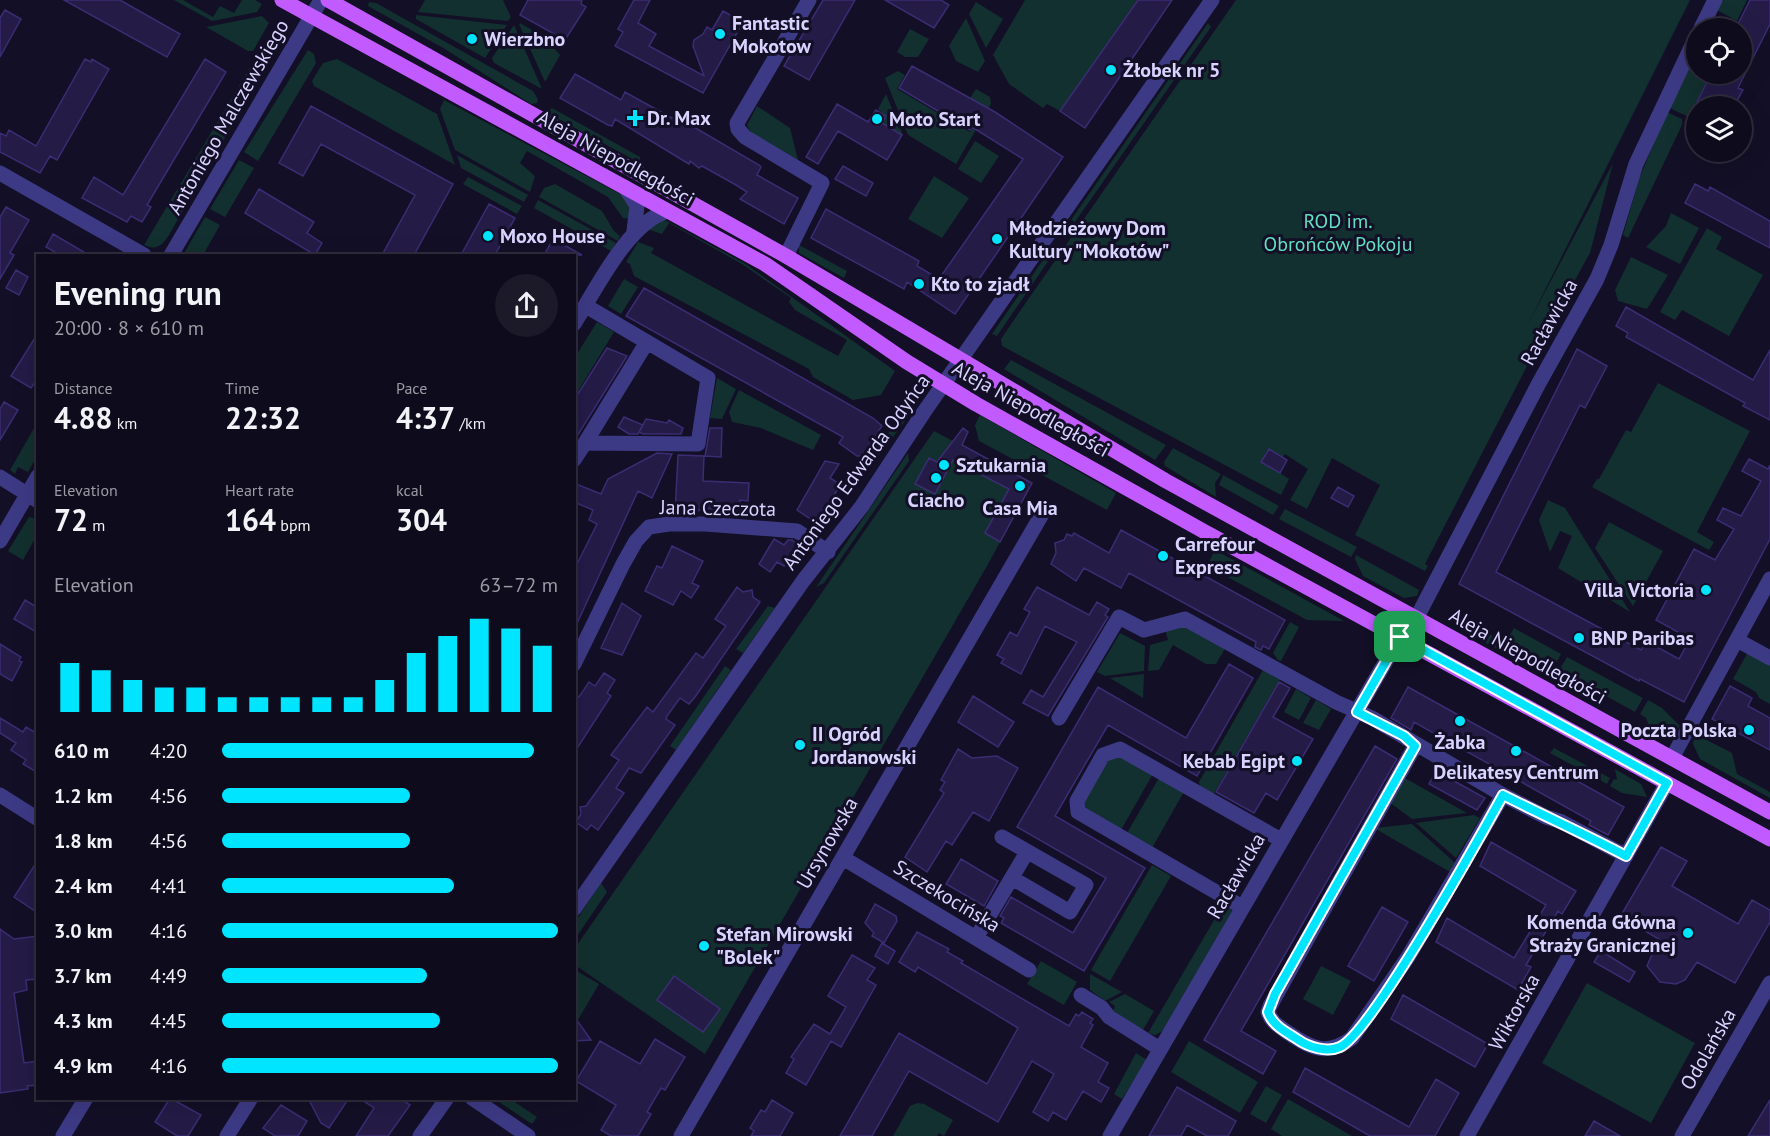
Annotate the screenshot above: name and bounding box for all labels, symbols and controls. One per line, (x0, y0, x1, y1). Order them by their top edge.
place label: Fantastic Mokotow (732, 10, 811, 59)
street label: Antoniego Malczewskiego (161, 15, 295, 219)
map controls (1686, 18, 1752, 162)
button: locate (1686, 18, 1752, 84)
place label: Wierzbno (484, 26, 566, 52)
marker: Fantastic Mokotow (713, 27, 727, 41)
marker: Wierzbno (465, 32, 479, 46)
place label: Żłobek nr 5 (1123, 57, 1220, 83)
marker: Żłobek nr 5 (1104, 63, 1118, 77)
button: layers (1686, 96, 1752, 162)
street label: Aleja Niepodległości (533, 104, 699, 212)
place label: Dr. Max (647, 105, 711, 131)
place label: Moto Start (889, 106, 981, 132)
marker: Dr. Max (628, 111, 642, 125)
marker: Moto Start (870, 112, 884, 126)
park label: ROD im. Obrońców Pokoju (1264, 208, 1412, 257)
place label: Młodzieżowy Dom Kultury "Mokotów" (1009, 215, 1170, 264)
place label: Moxo House (500, 223, 605, 249)
marker: Moxo House (481, 229, 495, 243)
marker: Młodzieżowy Dom Kultury "Mokotów" (990, 232, 1004, 246)
text: Evening run (54, 271, 222, 314)
place label: Kto to zjadł (931, 271, 1030, 297)
button: share (495, 274, 558, 337)
street label: Racławicka (1515, 274, 1583, 370)
marker: Kto to zjadł (912, 277, 926, 291)
text: 20:00 · 8 × 610 m (54, 315, 204, 341)
street label: Aleja Niepodległości (948, 355, 1114, 463)
street label: Antoniego Edwarda Odyńca (776, 369, 936, 575)
text: Distance (54, 378, 113, 398)
text: Time (225, 378, 259, 398)
text: Pace (396, 378, 427, 398)
text: 4.88 (54, 398, 112, 437)
text: 22:32 (225, 398, 301, 437)
text: 4:37 (396, 398, 455, 437)
text: km (112, 413, 137, 433)
text: /km (455, 413, 486, 433)
place label: Sztukarnia (956, 452, 1046, 478)
marker: Sztukarnia (937, 458, 951, 472)
marker: Ciacho (929, 471, 943, 485)
marker: Casa Mia (1013, 479, 1027, 493)
text: Elevation (54, 480, 118, 500)
text: Heart rate (225, 480, 294, 500)
text: kcal (396, 480, 423, 500)
place label: Ciacho (908, 487, 965, 513)
street label: Jana Czeczota (659, 494, 776, 522)
place label: Casa Mia (982, 495, 1058, 521)
text: 72 (54, 500, 88, 539)
text: 164 (225, 500, 276, 539)
text: 304 (396, 500, 447, 539)
text: m (88, 515, 105, 535)
text: bpm (276, 515, 311, 535)
place label: Carrefour Express (1175, 531, 1255, 580)
marker: Carrefour Express (1156, 549, 1170, 563)
text: Elevation (54, 572, 134, 598)
text: 63–72 m (480, 572, 558, 598)
place label: Villa Victoria (1583, 577, 1694, 603)
marker: Villa Victoria (1699, 583, 1713, 597)
street label: Aleja Niepodległości (1445, 602, 1611, 710)
pin (1374, 611, 1425, 662)
icon: arrive (1383, 620, 1416, 653)
place label: BNP Paribas (1591, 625, 1694, 651)
marker: BNP Paribas (1572, 631, 1586, 645)
marker: Żabka (1453, 714, 1467, 728)
place label: Poczta Polska (1621, 717, 1737, 743)
place label: II Ogród Jordanowski (811, 721, 917, 770)
marker: Poczta Polska (1742, 723, 1756, 737)
place label: Żabka (1435, 729, 1486, 755)
text: 610 m (54, 738, 109, 764)
text: 4:20 (150, 738, 187, 764)
marker: II Ogród Jordanowski (793, 738, 807, 752)
marker: Delikatesy Centrum (1509, 744, 1523, 758)
place label: Kebab Egipt (1183, 748, 1285, 774)
marker: Kebab Egipt (1290, 754, 1304, 768)
place label: Delikatesy Centrum (1433, 759, 1599, 785)
text: 1.2 km (54, 783, 113, 809)
text: 4:56 (150, 783, 187, 809)
street label: Ursynowska (790, 792, 864, 894)
text: 1.8 km (54, 828, 113, 854)
text: 4:56 (150, 828, 187, 854)
street label: Racławicka (1201, 828, 1271, 924)
street label: Szczekocińska (889, 854, 1005, 938)
text: 2.4 km (54, 873, 113, 899)
text: 4:41 (150, 873, 187, 899)
place label: Komenda Główna Straży Granicznej (1527, 909, 1676, 958)
text: 3.0 km (54, 918, 113, 944)
text: 4:16 (150, 918, 187, 944)
place label: Stefan Mirowski "Bolek" (716, 921, 853, 970)
marker: Komenda Główna Straży Granicznej (1681, 926, 1695, 940)
marker: Stefan Mirowski "Bolek" (697, 939, 711, 953)
text: 3.7 km (54, 963, 112, 989)
text: 4:49 (150, 963, 187, 989)
street label: Wiktorska (1482, 969, 1546, 1055)
street label: Odolańska (1674, 1004, 1742, 1094)
text: 4.3 km (54, 1008, 113, 1034)
text: 4:45 (150, 1008, 187, 1034)
text: 4.9 km (54, 1053, 113, 1079)
text: 4:16 (150, 1053, 187, 1079)

